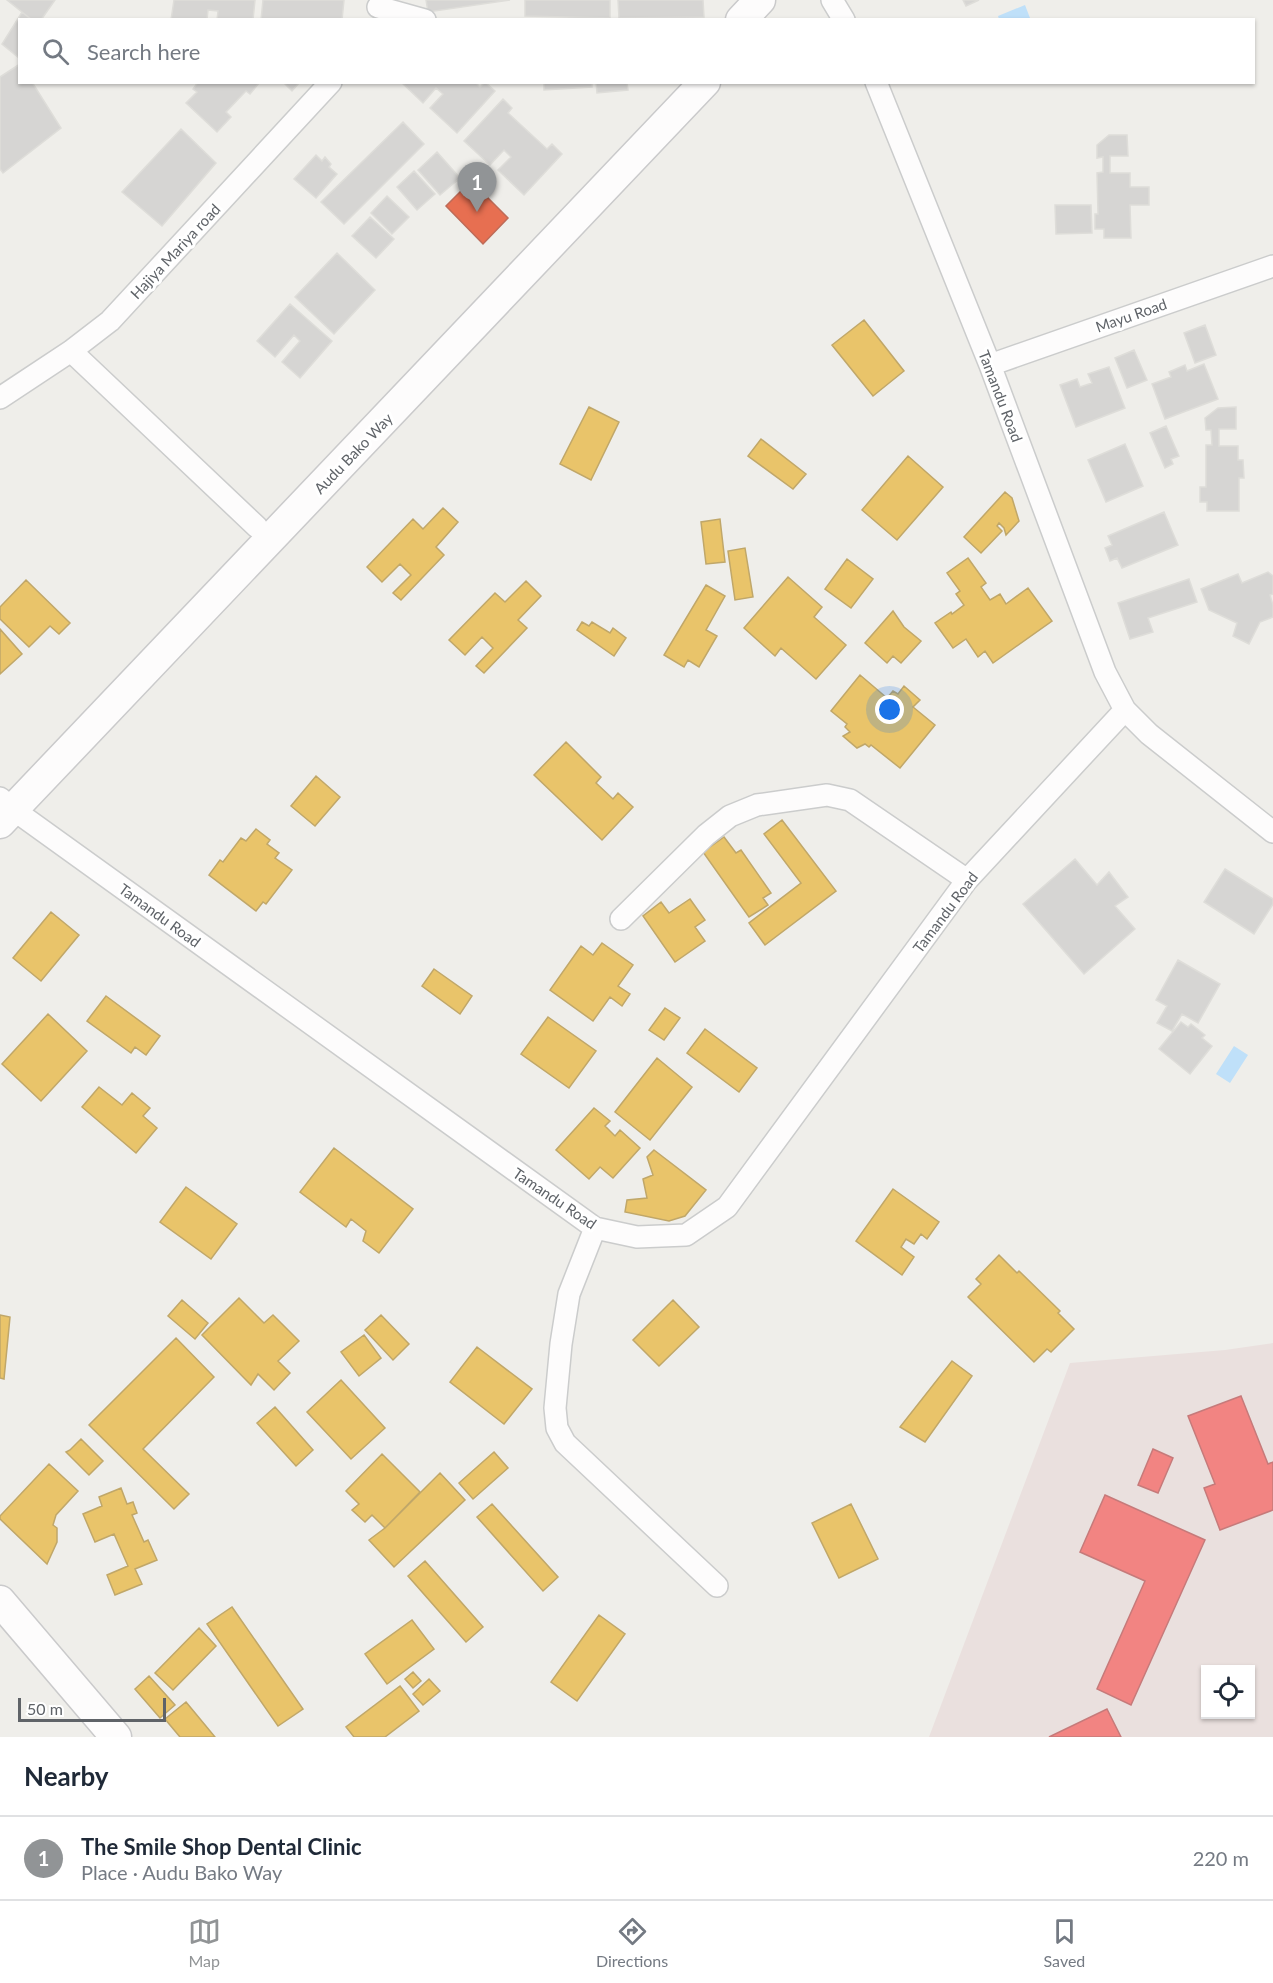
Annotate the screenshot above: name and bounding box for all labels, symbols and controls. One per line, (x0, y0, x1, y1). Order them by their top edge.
search box (18, 18, 1255, 84)
icon: search (39, 35, 72, 68)
text: Search here (87, 38, 200, 65)
pin: 1 (458, 162, 496, 212)
street label: Hajiya Mariya road (126, 200, 224, 302)
street label: Mayu Road (1093, 294, 1169, 336)
street label: Tamandu Road (975, 348, 1027, 444)
street label: Audu Bako Way (310, 409, 396, 497)
your location (875, 695, 904, 724)
street label: Tamandu Road (909, 868, 981, 956)
street label: Tamandu Road (116, 879, 204, 951)
street label: Tamandu Road (510, 1164, 600, 1232)
map controls (1201, 1665, 1255, 1719)
button: locate (1201, 1665, 1255, 1719)
scale bar (18, 1695, 166, 1722)
text: 50 m (27, 1699, 63, 1718)
text: Nearby (24, 1760, 109, 1792)
text: The Smile Shop Dental Clinic (81, 1833, 362, 1860)
text: 1 (38, 1846, 49, 1870)
text: 220 m (1193, 1846, 1249, 1870)
text: Place · Audu Bako Way (81, 1860, 282, 1884)
tab: Map (188, 1915, 221, 1970)
tab: Directions (596, 1915, 668, 1970)
tab: Saved (1044, 1915, 1085, 1970)

